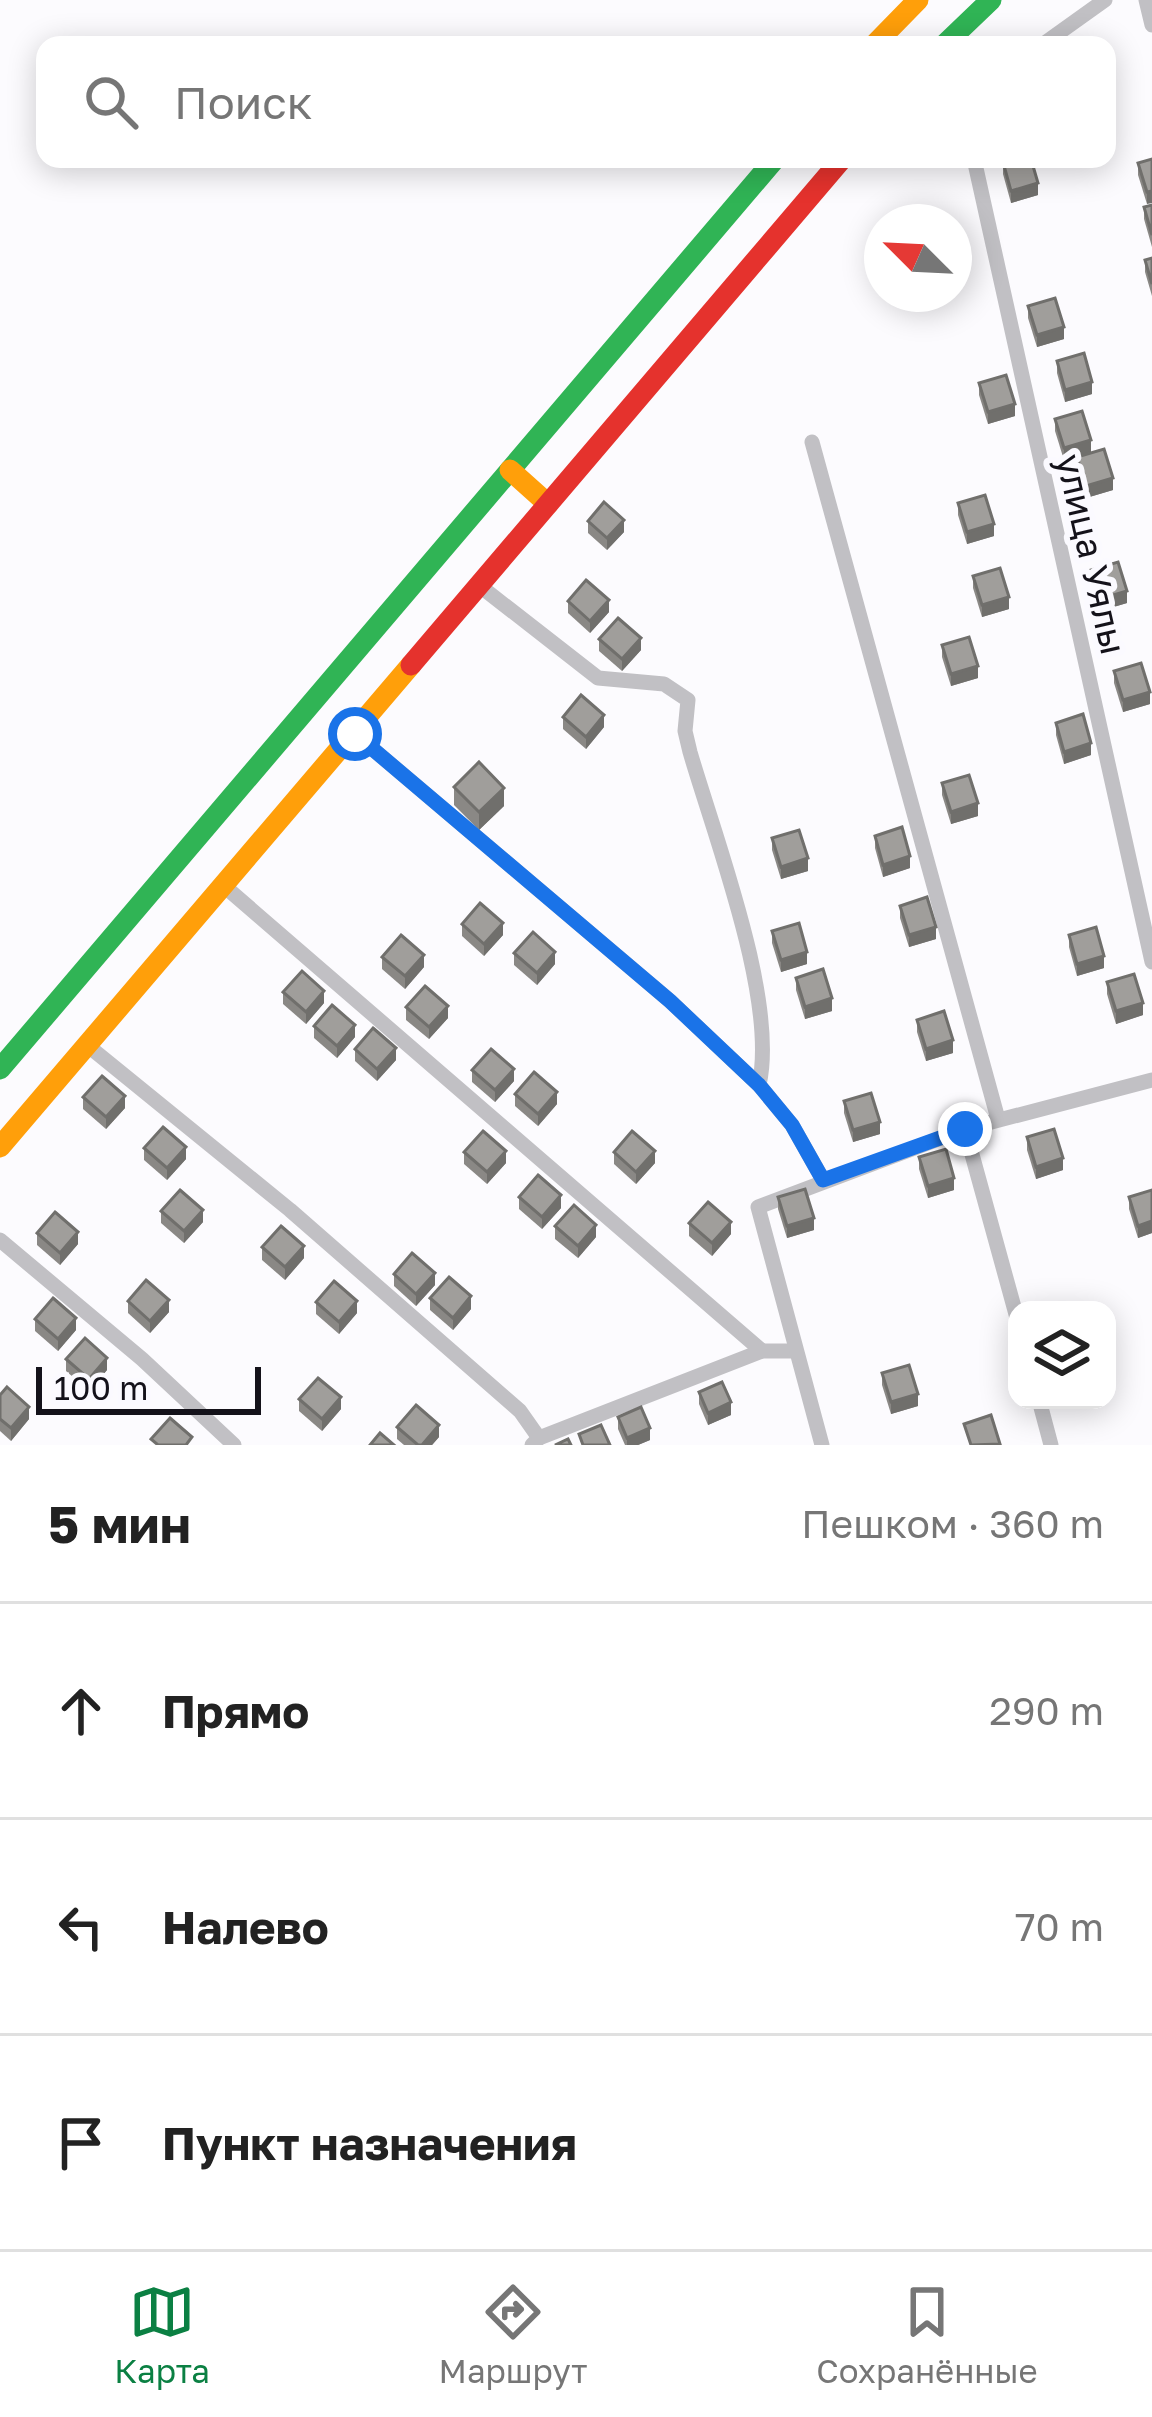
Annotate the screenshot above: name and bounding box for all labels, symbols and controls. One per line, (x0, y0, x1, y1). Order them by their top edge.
search box (36, 36, 1116, 168)
icon: search (78, 69, 144, 135)
text: Поиск (174, 75, 313, 129)
north arrow (864, 204, 972, 312)
street label: улица Уялы (1048, 450, 1136, 658)
route start (328, 707, 382, 761)
route end (938, 1102, 992, 1156)
map controls (1008, 1301, 1116, 1409)
button: layers (1008, 1301, 1116, 1409)
scale bar (36, 1361, 261, 1414)
text: 100 m (54, 1368, 148, 1407)
text: 5 мин (48, 1493, 191, 1554)
text: Пешком · 360 m (801, 1500, 1104, 1547)
icon: ahead (48, 1678, 114, 1744)
text: Прямо (162, 1684, 309, 1738)
text: 290 m (989, 1687, 1104, 1734)
icon: left (48, 1894, 114, 1960)
text: Налево (162, 1900, 329, 1954)
text: 70 m (1015, 1903, 1104, 1950)
icon: arrive (48, 2110, 114, 2176)
text: Пункт назначения (162, 2116, 577, 2170)
tab: Карта (114, 2279, 210, 2390)
tab: Маршрут (439, 2279, 588, 2390)
tab: Сохранённые (816, 2279, 1038, 2390)

